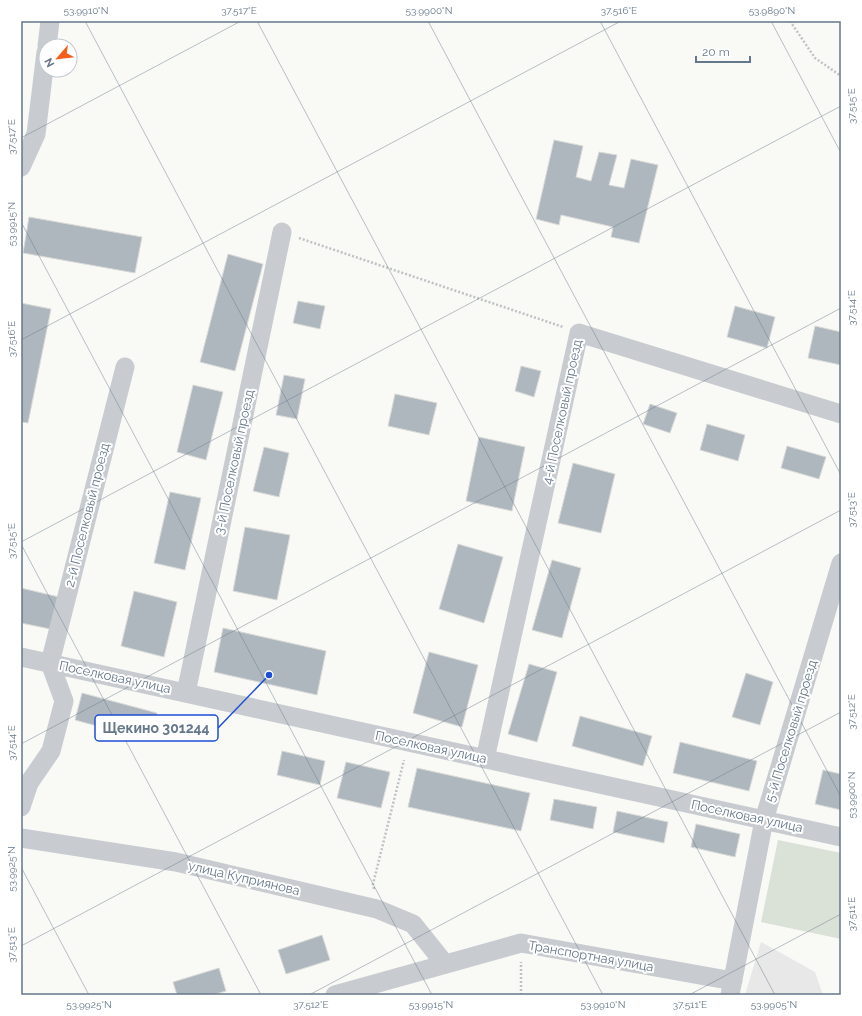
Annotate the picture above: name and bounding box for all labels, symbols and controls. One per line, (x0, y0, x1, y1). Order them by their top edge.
text: 53.9910°N (64, 5, 108, 16)
text: 37.517°E (221, 5, 257, 16)
text: 53.9900°N (406, 5, 452, 16)
text: 37.516°E (601, 5, 637, 16)
text: 53.9890°N (749, 5, 795, 16)
north arrow (38, 38, 78, 78)
scale bar (696, 38, 750, 64)
text: 20 m (702, 45, 730, 59)
text: N (42, 56, 57, 69)
text: 37.515°E (846, 88, 857, 124)
text: 37.517°E (6, 119, 17, 155)
text: 53.9915°N (6, 202, 17, 246)
text: 37.514°E (846, 290, 857, 326)
text: 37.516°E (6, 321, 17, 357)
street label: 4-й Поселковый проезд (539, 338, 585, 486)
street label: 3-й Поселковый проезд (211, 388, 257, 536)
street label: 2-й Поселковый проезд (62, 441, 112, 588)
text: 37.513°E (846, 492, 857, 528)
text: 37.515°E (6, 523, 17, 559)
street label: Поселковая улица (58, 658, 172, 696)
street label: 5-й Поселковый проезд (762, 658, 820, 804)
text: 37.512°E (846, 694, 857, 730)
callout: Щекино 301244 (95, 715, 218, 741)
text: Щекино 301244 (102, 720, 210, 736)
text: 37.514°E (6, 725, 17, 761)
street label: Поселковая улица (374, 728, 488, 766)
text: 53.9900°N (846, 772, 857, 818)
street label: Поселковая улица (690, 797, 804, 835)
text: 53.9925°N (6, 846, 17, 892)
street label: улица Куприянова (187, 858, 301, 898)
text: 37.511°E (846, 897, 857, 931)
text: 37.513°E (6, 927, 17, 963)
street label: Транспортная улица (527, 938, 655, 974)
text: 53.9925°N (66, 999, 112, 1010)
text: 37.512°E (293, 999, 329, 1010)
text: 53.9915°N (409, 999, 453, 1010)
text: 53.9910°N (581, 999, 625, 1010)
text: 37.511°E (673, 999, 707, 1010)
text: 53.9905°N (751, 999, 797, 1010)

